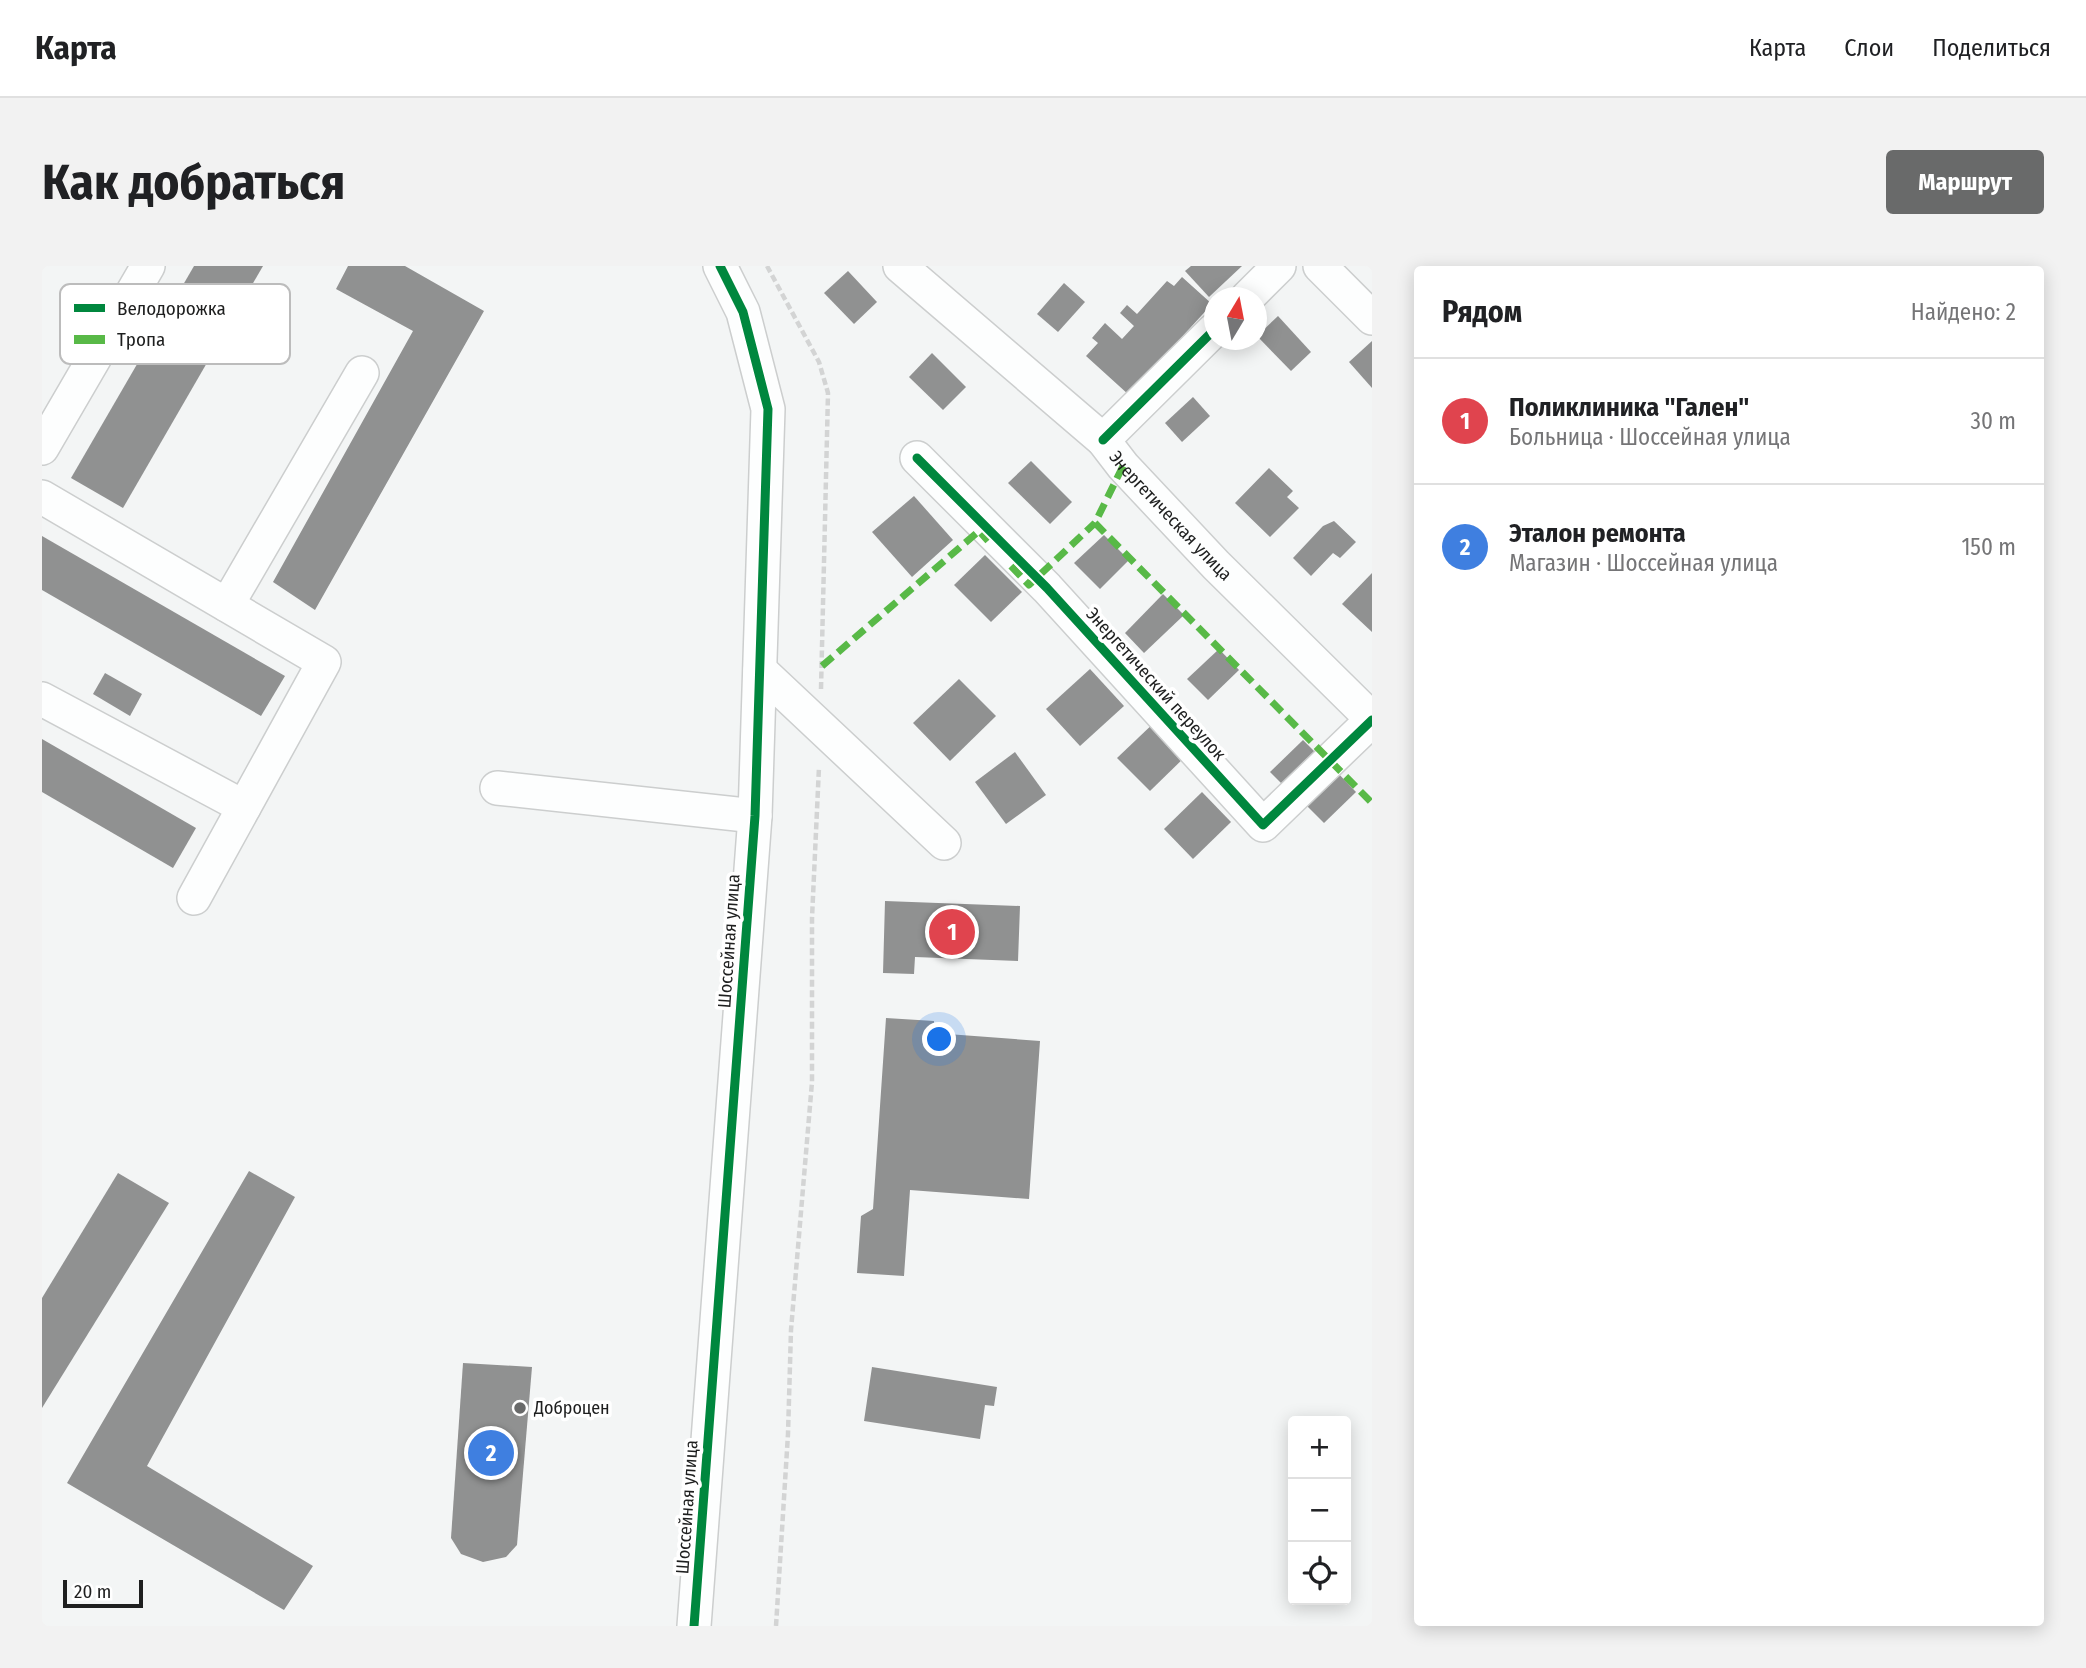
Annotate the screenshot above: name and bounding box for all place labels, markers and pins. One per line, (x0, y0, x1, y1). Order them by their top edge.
pin: 1 (929, 906, 975, 958)
place label: Доброцен (533, 1397, 610, 1419)
marker: Доброцен (512, 1400, 528, 1416)
pin: 2 (468, 1427, 514, 1479)

